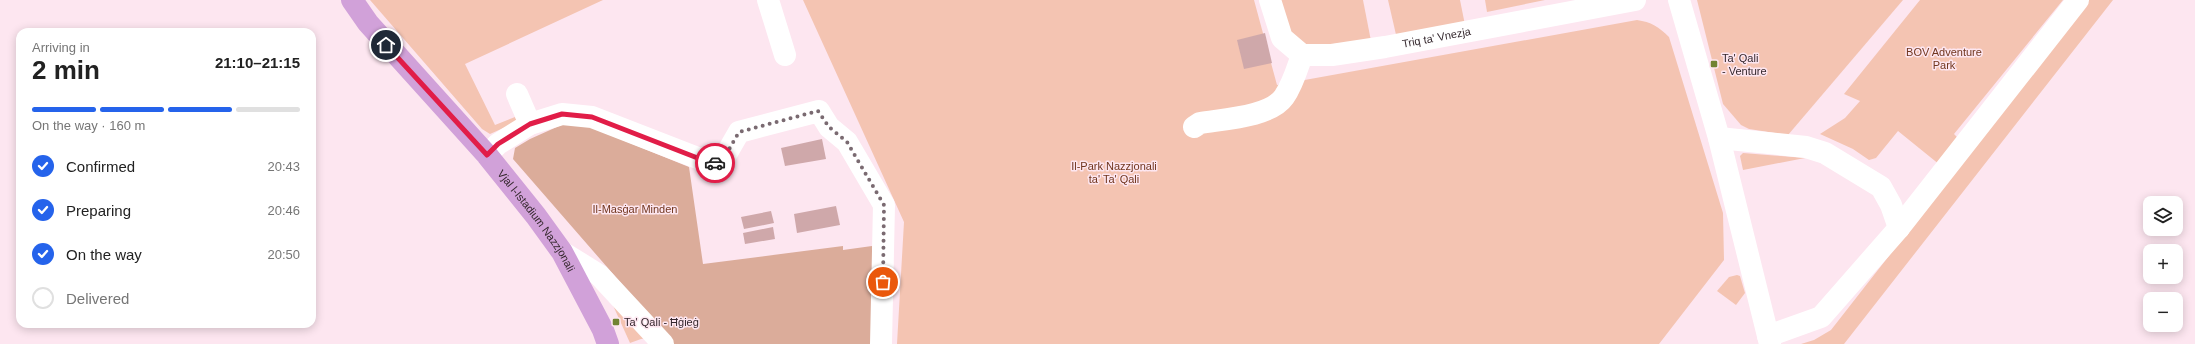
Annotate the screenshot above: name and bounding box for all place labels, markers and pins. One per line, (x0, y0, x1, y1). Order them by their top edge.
pin (369, 28, 403, 62)
place label: Ta' Qali - Venture (1722, 52, 1767, 77)
marker: Ta' Qali - Venture (1709, 59, 1719, 69)
pin (866, 265, 900, 299)
place label: Ta' Qali - Ħġieġ (624, 316, 699, 328)
marker: Ta' Qali - Ħġieġ (611, 317, 621, 327)

